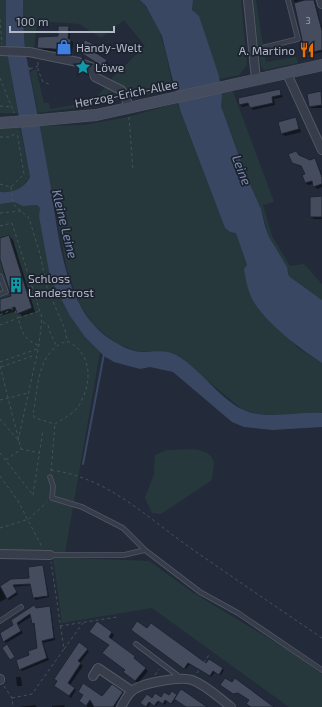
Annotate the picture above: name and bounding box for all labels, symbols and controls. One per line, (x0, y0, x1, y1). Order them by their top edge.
scale bar (10, 8, 114, 34)
text: 100 m (16, 14, 48, 28)
house number: 3 (305, 14, 311, 26)
shop icon: Handy-Welt (55, 38, 73, 56)
place label: Handy-Welt (76, 40, 142, 54)
restaurant icon: A. Martino (298, 41, 316, 59)
place label: A. Martino (239, 43, 295, 57)
place icon: Löwe (74, 58, 92, 76)
place label: Löwe (95, 60, 124, 74)
street label: Herzog-Erich-Allee (73, 76, 179, 110)
water label: Leine (229, 153, 255, 187)
water label: Kleine Leine (49, 188, 81, 260)
place label: Schloss Landestrost (28, 271, 94, 299)
building icon: Schloss Landestrost (7, 276, 25, 294)

